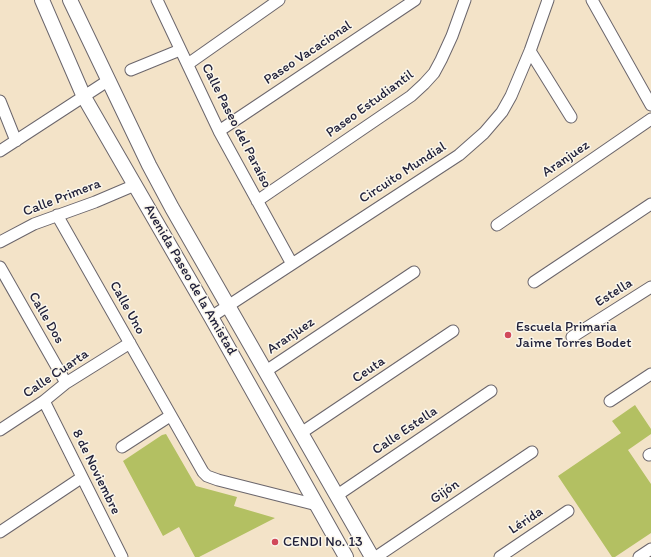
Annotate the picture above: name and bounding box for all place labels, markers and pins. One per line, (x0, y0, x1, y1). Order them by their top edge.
place label: Escuela Primaria Jaime Torres Bodet (516, 319, 631, 352)
marker: Escuela Primaria Jaime Torres Bodet (503, 330, 513, 340)
place label: CENDI No. 13 (283, 534, 363, 550)
marker: CENDI No. 13 (270, 537, 280, 547)

